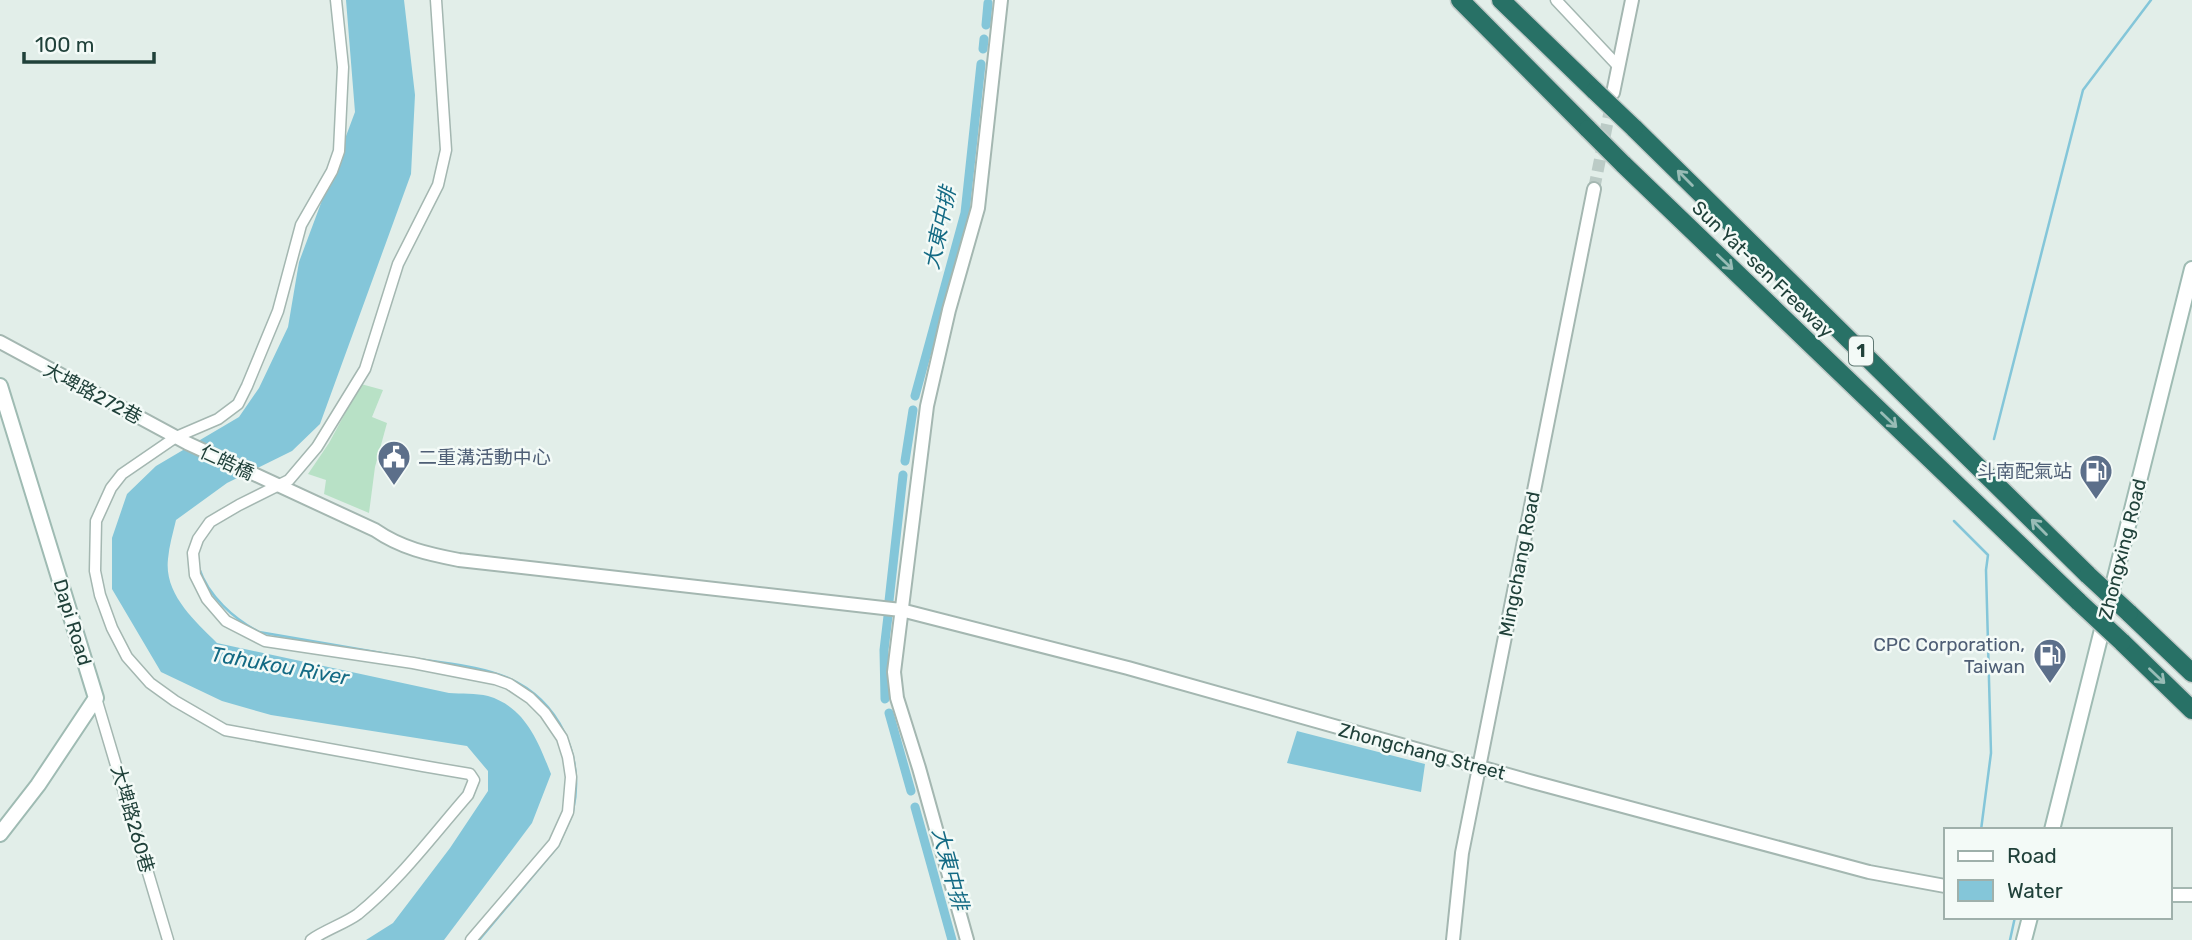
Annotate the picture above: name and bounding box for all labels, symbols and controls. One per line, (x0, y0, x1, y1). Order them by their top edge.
scale bar (24, 21, 154, 65)
text: 100 m (35, 32, 94, 57)
one-way arrow (1677, 170, 1694, 187)
water label: 大東中排 (919, 181, 961, 272)
street label: Sun Yat-sen Freeway (1687, 196, 1838, 343)
one-way arrow (1717, 253, 1734, 270)
road number: 1 (1849, 337, 1873, 366)
street label: 大埤路272巷 (40, 358, 146, 429)
one-way arrow (1881, 411, 1898, 428)
public building icon: 二重溝活動中心 (375, 438, 413, 487)
street label: 仁皓橋 (196, 440, 257, 485)
place label: 二重溝活動中心 (418, 446, 551, 469)
fuel station icon: 斗南配氣站 (2077, 452, 2115, 501)
place label: 斗南配氣站 (1977, 460, 2072, 483)
street label: Zhongxing Road (2094, 476, 2151, 622)
street label: Mingchang Road (1494, 489, 1545, 639)
one-way arrow (2031, 518, 2048, 535)
street label: Dapi Road (48, 576, 97, 668)
place label: CPC Corporation, Taiwan (1873, 633, 2025, 678)
fuel station icon: CPC Corporation, Taiwan (2031, 636, 2069, 685)
water label: Tahukou River (209, 641, 352, 690)
one-way arrow (2148, 667, 2165, 684)
street label: Zhongchang Street (1336, 718, 1508, 785)
street label: 大埤路260巷 (106, 763, 159, 876)
water label: 大東中排 (928, 825, 974, 916)
legend (1944, 828, 2171, 919)
text: Road (2007, 843, 2057, 868)
text: Water (2007, 878, 2063, 903)

